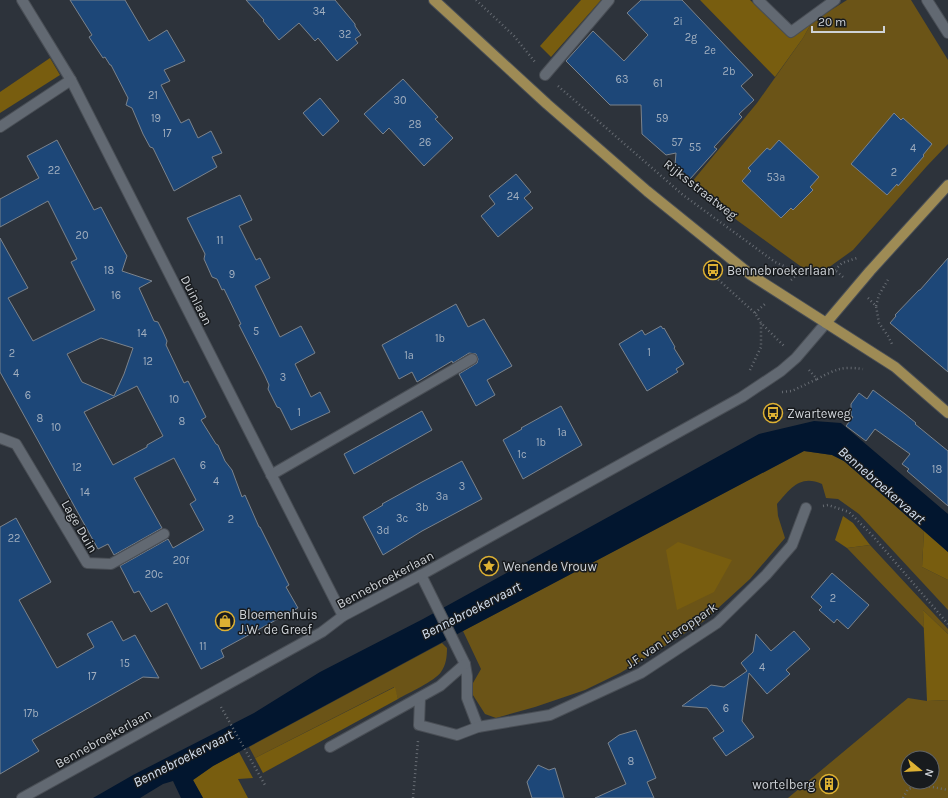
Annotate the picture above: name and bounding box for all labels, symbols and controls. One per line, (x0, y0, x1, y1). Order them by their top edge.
house number: 34 (313, 5, 325, 18)
scale bar (812, 8, 884, 34)
house number: 2i (673, 15, 683, 28)
text: 20 m (818, 15, 846, 29)
house number: 32 (339, 28, 351, 41)
house number: 2g (685, 31, 698, 44)
house number: 2e (704, 44, 716, 57)
house number: 2b (723, 65, 735, 78)
house number: 63 (616, 73, 628, 86)
house number: 61 (653, 77, 663, 90)
house number: 21 (148, 89, 158, 102)
house number: 30 (393, 94, 407, 107)
house number: 19 (151, 112, 161, 125)
house number: 59 (656, 112, 668, 125)
house number: 28 (408, 118, 422, 131)
house number: 17 (163, 127, 171, 140)
house number: 26 (419, 136, 431, 149)
house number: 57 (671, 136, 683, 149)
house number: 55 (689, 141, 701, 154)
house number: 4 (910, 142, 916, 155)
street label: Rijksstraatweg (661, 156, 741, 223)
house number: 22 (48, 164, 60, 177)
house number: 2 (891, 166, 897, 179)
house number: 53a (767, 171, 785, 184)
house number: 24 (507, 190, 519, 203)
house number: 20 (76, 229, 88, 242)
house number: 11 (216, 234, 224, 247)
bus stop icon: Bennebroekerlaan (702, 259, 724, 281)
place label: Bennebroekerlaan (727, 263, 835, 278)
house number: 18 (104, 264, 114, 277)
house number: 9 (229, 268, 235, 281)
street label: Duinlaan (178, 273, 215, 328)
house number: 16 (111, 289, 121, 302)
house number: 5 (253, 325, 259, 338)
house number: 14 (137, 327, 147, 340)
house number: 1b (435, 332, 445, 345)
house number: 1 (647, 346, 651, 359)
house number: 2 (9, 347, 15, 360)
house number: 1a (404, 349, 414, 362)
house number: 12 (143, 355, 153, 368)
house number: 4 (13, 367, 19, 380)
house number: 3 (280, 371, 286, 384)
house number: 6 (25, 389, 31, 402)
house number: 10 (169, 393, 179, 406)
bus stop icon: Zwarteweg (762, 402, 784, 424)
house number: 1 (297, 406, 301, 419)
place label: Zwarteweg (787, 406, 852, 421)
house number: 8 (37, 412, 44, 425)
house number: 8 (179, 415, 186, 428)
house number: 10 (51, 421, 61, 434)
house number: 1a (557, 426, 567, 439)
house number: 1b (536, 436, 546, 449)
water label: Bennebroekervaart (835, 443, 929, 528)
house number: 1c (517, 448, 527, 461)
house number: 6 (200, 459, 206, 472)
house number: 12 (72, 461, 82, 474)
house number: 18 (932, 463, 942, 476)
house number: 4 (213, 475, 219, 488)
house number: 3 (459, 480, 465, 493)
house number: 14 (80, 486, 90, 499)
house number: 3a (436, 490, 448, 503)
street label: Lage Duin (58, 497, 101, 555)
house number: 3b (415, 501, 429, 514)
house number: 3c (396, 512, 408, 525)
house number: 2 (228, 513, 234, 526)
house number: 3d (376, 524, 390, 537)
house number: 22 (8, 532, 20, 545)
street label: Bennebroekerlaan (334, 548, 436, 611)
house number: 20f (173, 554, 190, 567)
place icon: Wenende Vrouw (478, 555, 500, 577)
place label: Wenende Vrouw (503, 559, 597, 574)
house number: 20c (145, 568, 164, 581)
water label: Bennebroekervaart (418, 578, 524, 643)
house number: 2 (830, 592, 836, 605)
street label: J.F. van Lieroppark (623, 599, 720, 672)
place label: Bloemenhuis J.W. de Greef (239, 607, 318, 637)
shop icon: Bloemenhuis J.W. de Greef (214, 610, 236, 632)
house number: 11 (199, 640, 207, 653)
house number: 15 (120, 657, 130, 670)
house number: 4 (759, 661, 765, 674)
house number: 17 (88, 670, 96, 683)
house number: 6 (723, 702, 729, 715)
street label: Bennebroekerlaan (52, 706, 154, 771)
house number: 17b (23, 707, 39, 720)
water label: Bennebroekervaart (130, 726, 236, 791)
north arrow (900, 750, 940, 790)
house number: 8 (628, 755, 635, 768)
text: N (922, 767, 936, 779)
building icon: wortelberg (818, 773, 840, 795)
place label: wortelberg (752, 777, 816, 792)

